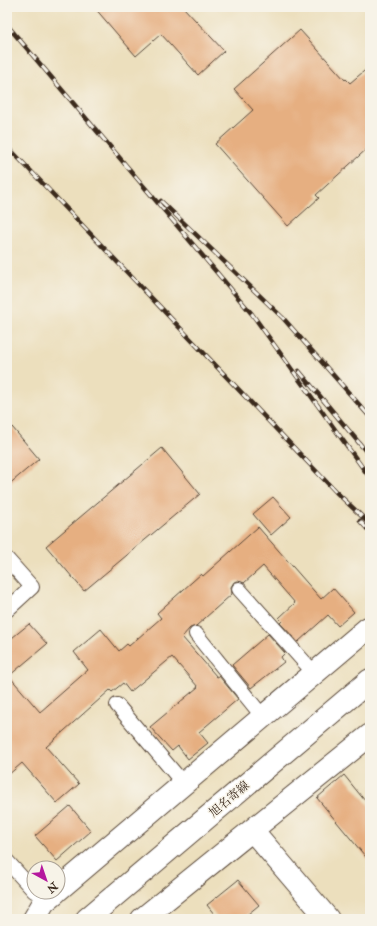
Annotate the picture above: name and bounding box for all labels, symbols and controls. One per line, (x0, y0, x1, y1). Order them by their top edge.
street label: 旭名寄線 (206, 778, 253, 821)
north arrow (26, 860, 66, 900)
text: N (43, 878, 61, 896)

